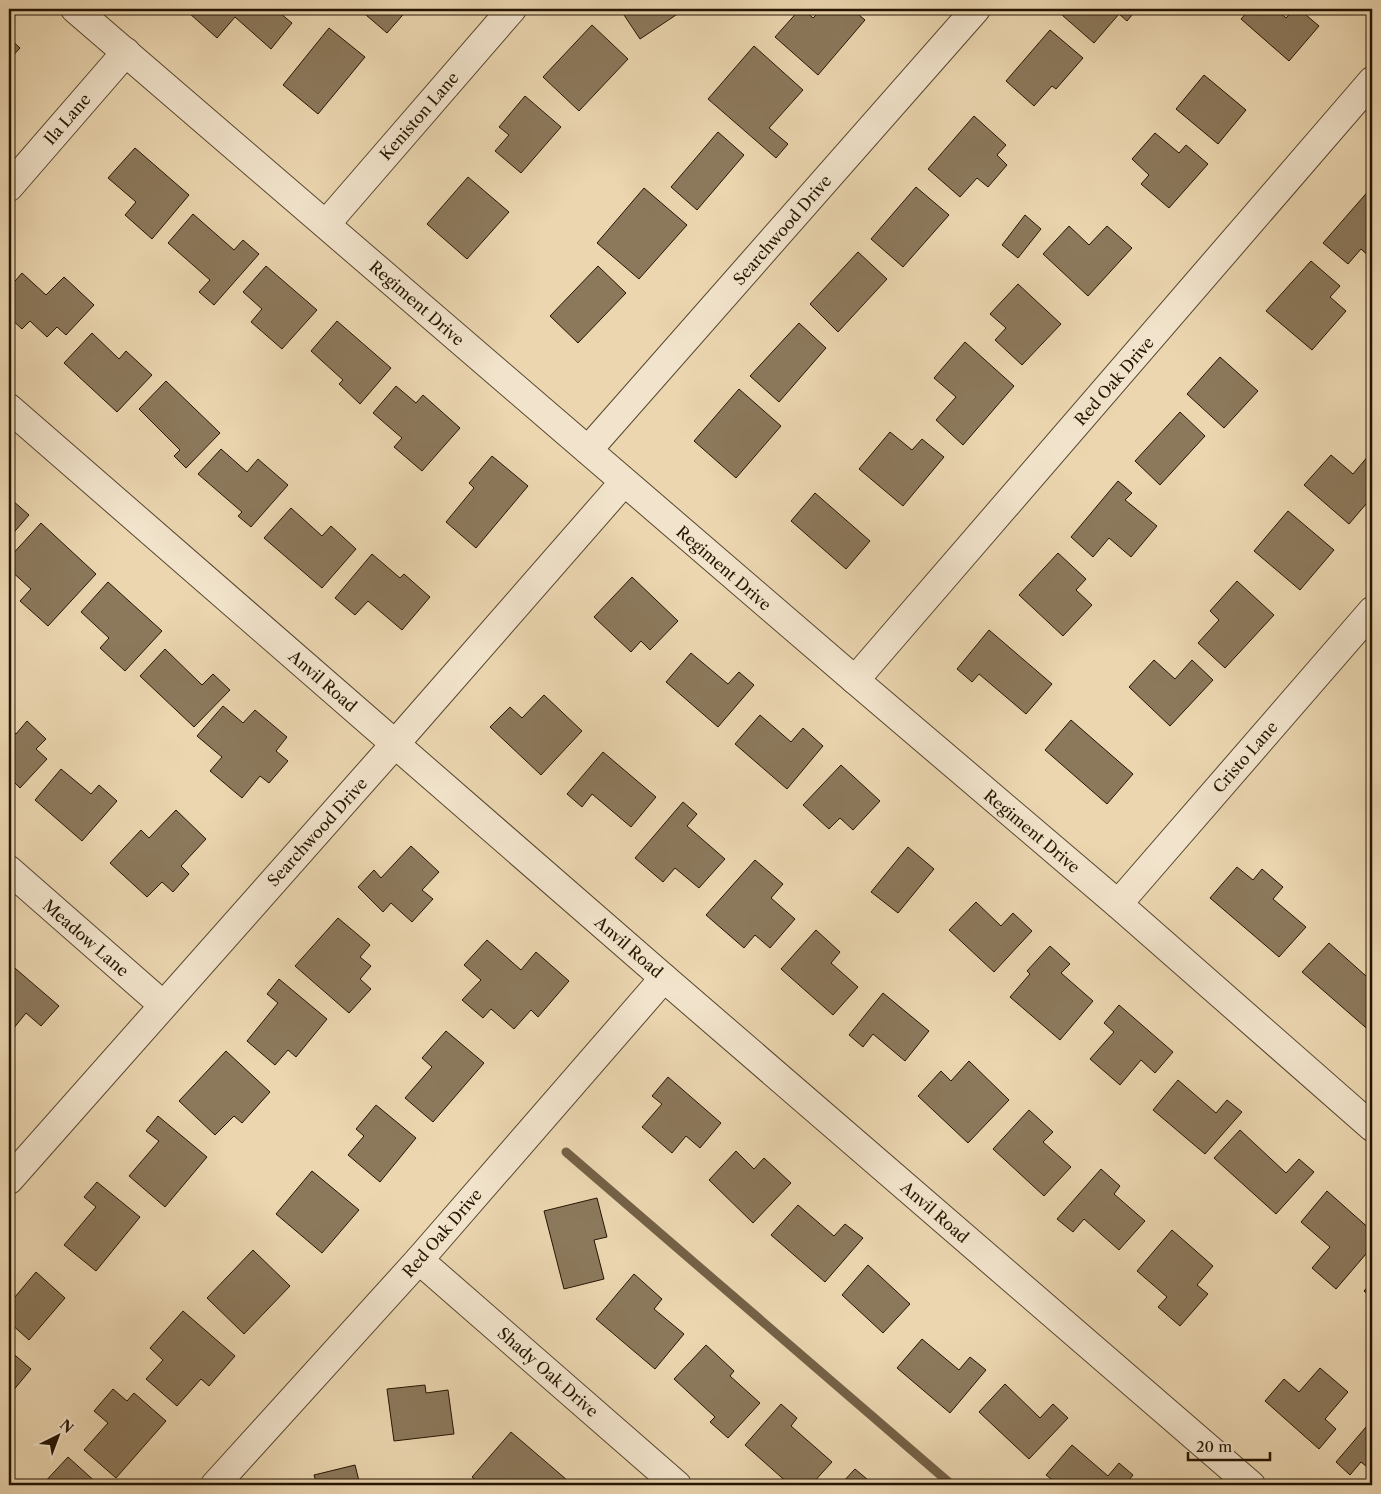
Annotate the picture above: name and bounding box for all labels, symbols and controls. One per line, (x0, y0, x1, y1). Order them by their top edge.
street label: Keniston Lane (375, 68, 463, 164)
street label: Ila Lane (39, 89, 95, 149)
street label: Searchwood Drive (729, 171, 835, 289)
street label: Regiment Drive (365, 256, 469, 350)
street label: Red Oak Drive (1070, 332, 1158, 429)
street label: Regiment Drive (672, 521, 776, 615)
street label: Anvil Road (284, 645, 361, 716)
street label: Cristo Lane (1208, 717, 1282, 797)
street label: Searchwood Drive (263, 773, 371, 891)
street label: Regiment Drive (980, 785, 1084, 877)
street label: Meadow Lane (39, 895, 133, 981)
street label: Anvil Road (590, 911, 667, 982)
street label: Anvil Road (896, 1176, 973, 1247)
street label: Red Oak Drive (398, 1184, 486, 1281)
street label: Shady Oak Drive (494, 1323, 602, 1421)
north arrow (32, 1412, 82, 1462)
text: N (56, 1416, 77, 1437)
scale bar (1188, 1429, 1271, 1461)
text: 20 m (1196, 1437, 1232, 1456)

